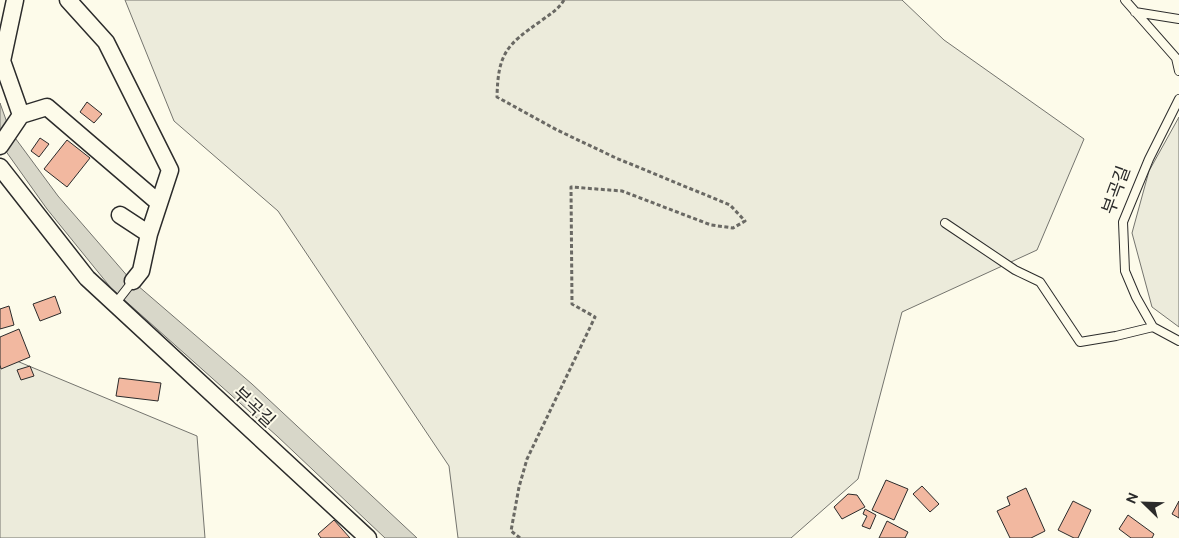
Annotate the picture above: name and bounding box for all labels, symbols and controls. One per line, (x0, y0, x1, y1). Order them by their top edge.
street label: 부곡길 (1097, 163, 1133, 216)
street label: 부곡길 (230, 382, 280, 431)
north arrow (1119, 478, 1169, 528)
text: N (1123, 490, 1141, 506)

